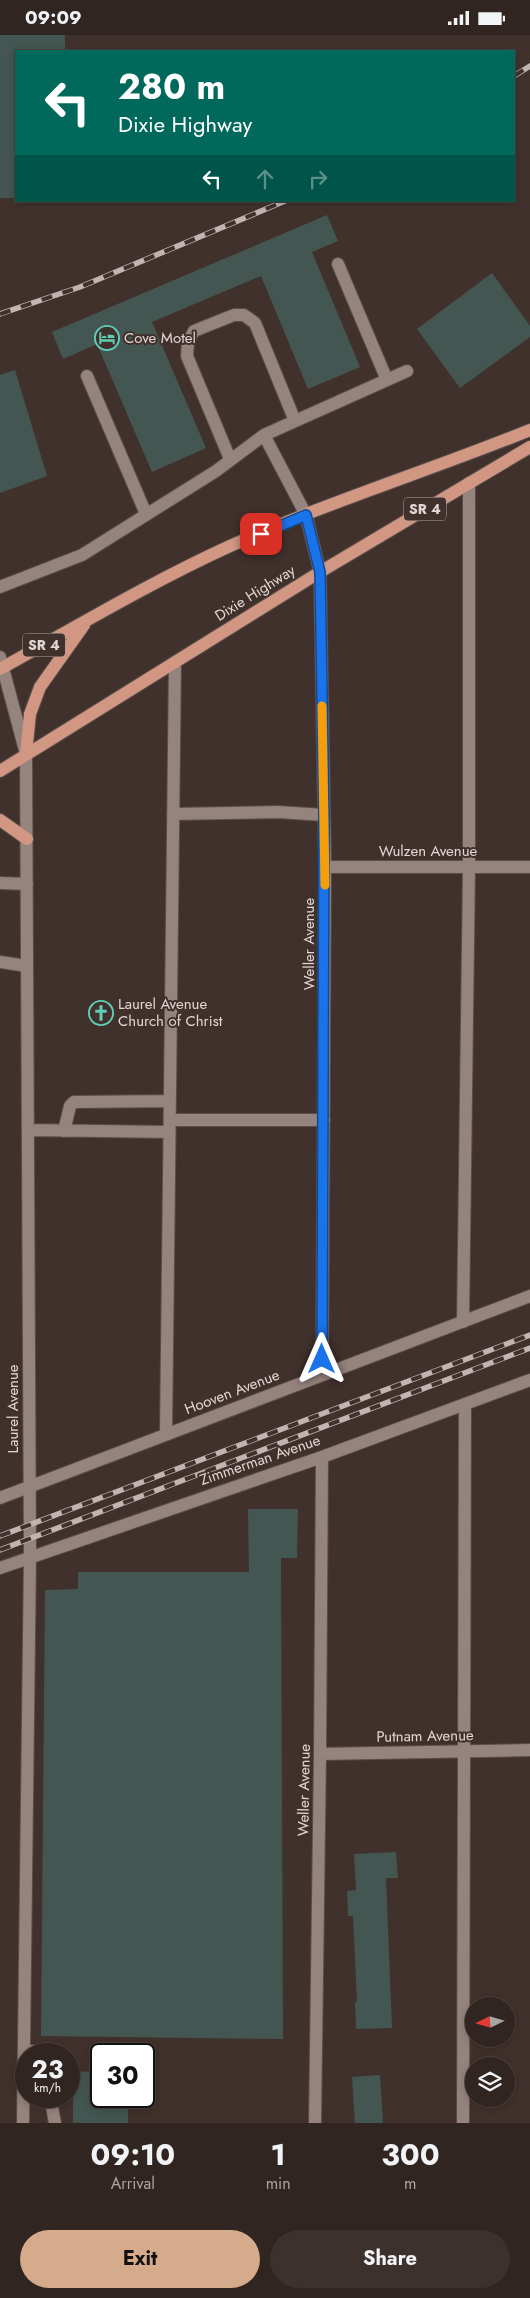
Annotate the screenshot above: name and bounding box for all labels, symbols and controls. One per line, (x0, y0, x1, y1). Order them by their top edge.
text: 09:09 (25, 4, 82, 31)
text: 280 m (118, 62, 225, 112)
icon: left (35, 70, 100, 135)
text: Dixie Highway (118, 108, 252, 140)
icon: left (198, 165, 226, 193)
icon: ahead (251, 165, 279, 193)
icon: right (304, 165, 332, 193)
hotel icon: Cove Motel (94, 325, 120, 351)
place label: Cove Motel (124, 327, 196, 349)
road number: SR 4 (404, 497, 446, 521)
pin (240, 513, 282, 555)
icon: arrive (247, 520, 275, 548)
street label: Dixie Highway (210, 559, 300, 627)
road number: SR 4 (23, 633, 65, 657)
street label: Wulzen Avenue (379, 840, 478, 862)
street label: Weller Avenue (298, 898, 320, 990)
place label: Laurel Avenue Church of Christ (118, 993, 223, 1032)
church icon: Laurel Avenue Church of Christ (88, 1000, 114, 1026)
position arrow (295, 1332, 347, 1384)
street label: Laurel Avenue (2, 1364, 24, 1454)
street label: Hooven Avenue (181, 1364, 283, 1420)
street label: Zimmerman Avenue (197, 1429, 324, 1491)
street label: Putnam Avenue (376, 1724, 474, 1748)
street label: Weller Avenue (292, 1743, 316, 1836)
north arrow (465, 1997, 515, 2047)
map controls (465, 1997, 515, 2107)
speed limit sign: 30 (90, 2043, 155, 2108)
text: 23 (32, 2051, 63, 2087)
button: layers (465, 2057, 515, 2107)
text: km/h (34, 2079, 61, 2097)
text: 09:10 (90, 2133, 175, 2176)
text: 1 (271, 2133, 286, 2176)
text: 300 (381, 2133, 440, 2176)
text: Arrival (111, 2172, 155, 2195)
text: min (266, 2172, 291, 2195)
text: m (404, 2172, 417, 2195)
button: Exit (20, 2230, 260, 2288)
button: Share (270, 2230, 510, 2288)

